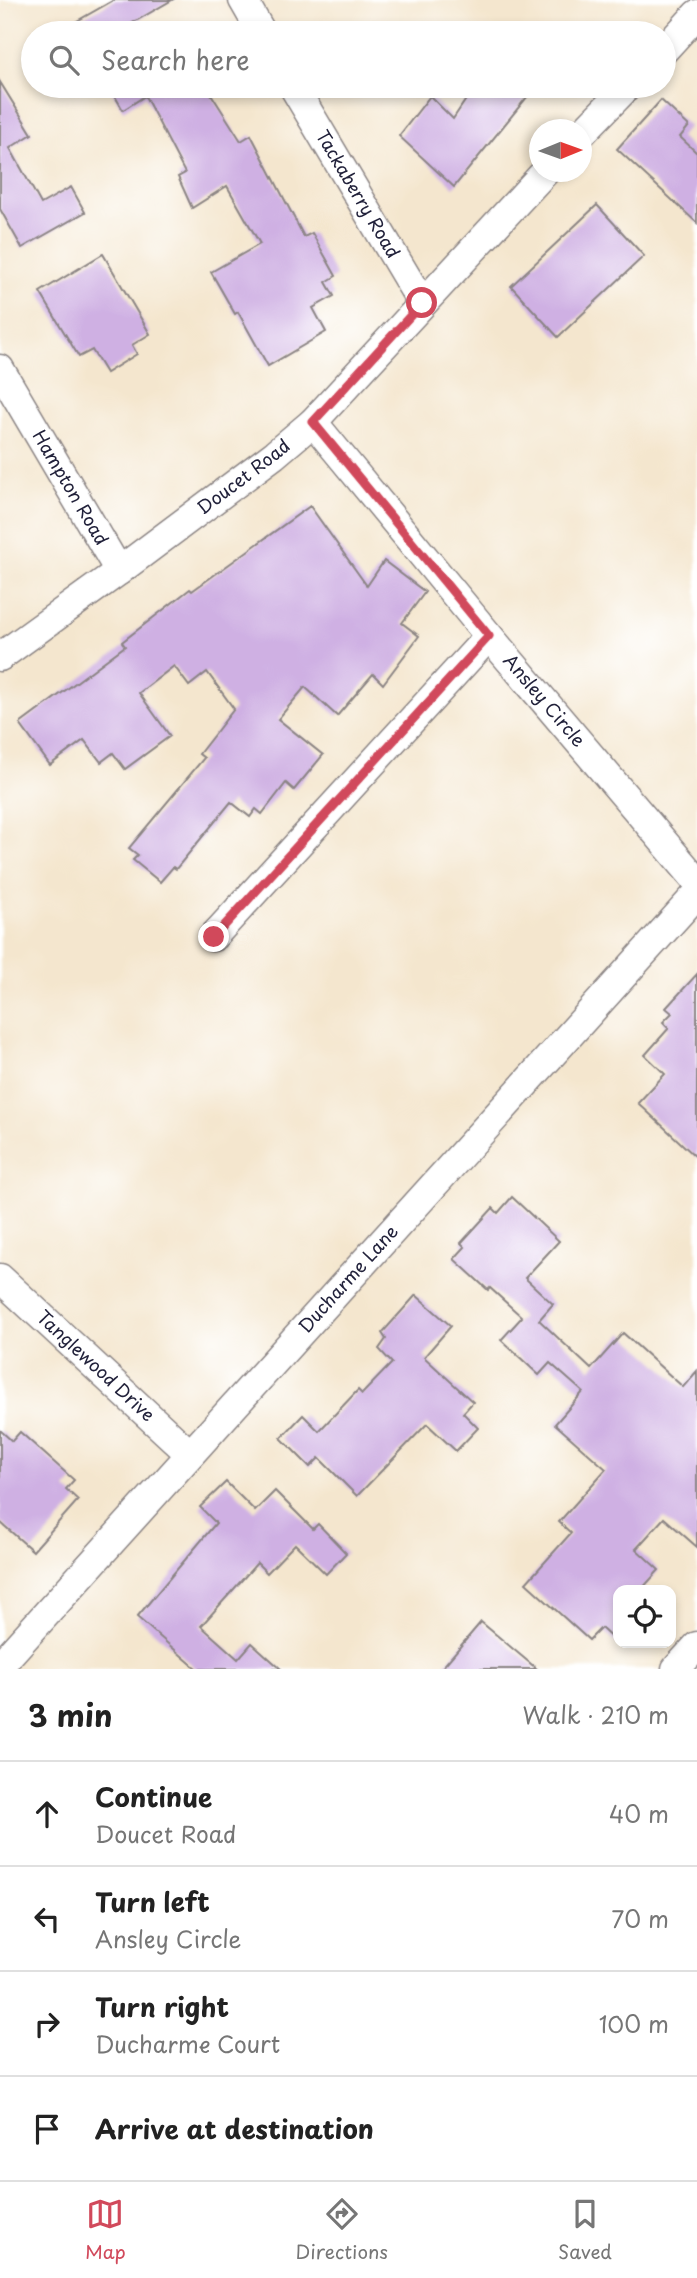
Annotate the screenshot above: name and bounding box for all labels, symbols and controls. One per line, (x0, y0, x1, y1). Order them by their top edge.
search box (21, 21, 676, 98)
text: Search here (101, 40, 250, 79)
icon: search (45, 41, 83, 79)
north arrow (529, 119, 592, 182)
street label: Tackaberry Road (310, 124, 407, 263)
route start (406, 287, 437, 318)
street label: Hampton Road (27, 424, 116, 550)
street label: Doucet Road (191, 432, 295, 520)
street label: Ansley Circle (498, 647, 593, 752)
route end (198, 921, 229, 952)
street label: Ducharme Lane (291, 1218, 404, 1338)
street label: Tanglewood Drive (31, 1303, 162, 1427)
map controls (613, 1585, 676, 1648)
button: locate (613, 1585, 676, 1648)
text: 3 min (28, 1692, 113, 1737)
text: Walk · 210 m (522, 1697, 669, 1732)
text: Continue (95, 1777, 212, 1816)
icon: ahead (28, 1795, 66, 1833)
text: 40 m (609, 1796, 669, 1831)
text: Doucet Road (95, 1816, 236, 1851)
text: Turn left (95, 1882, 210, 1921)
icon: left (28, 1900, 66, 1938)
text: 70 m (611, 1901, 669, 1936)
text: Ansley Circle (95, 1921, 242, 1956)
text: Turn right (95, 1987, 229, 2026)
icon: right (28, 2005, 66, 2043)
text: 100 m (599, 2006, 669, 2041)
text: Ducharme Court (95, 2026, 280, 2061)
text: Arrive at destination (95, 2109, 374, 2148)
icon: arrive (28, 2110, 66, 2148)
tab: Map (85, 2195, 126, 2265)
tab: Directions (296, 2195, 388, 2265)
tab: Saved (558, 2195, 612, 2265)

